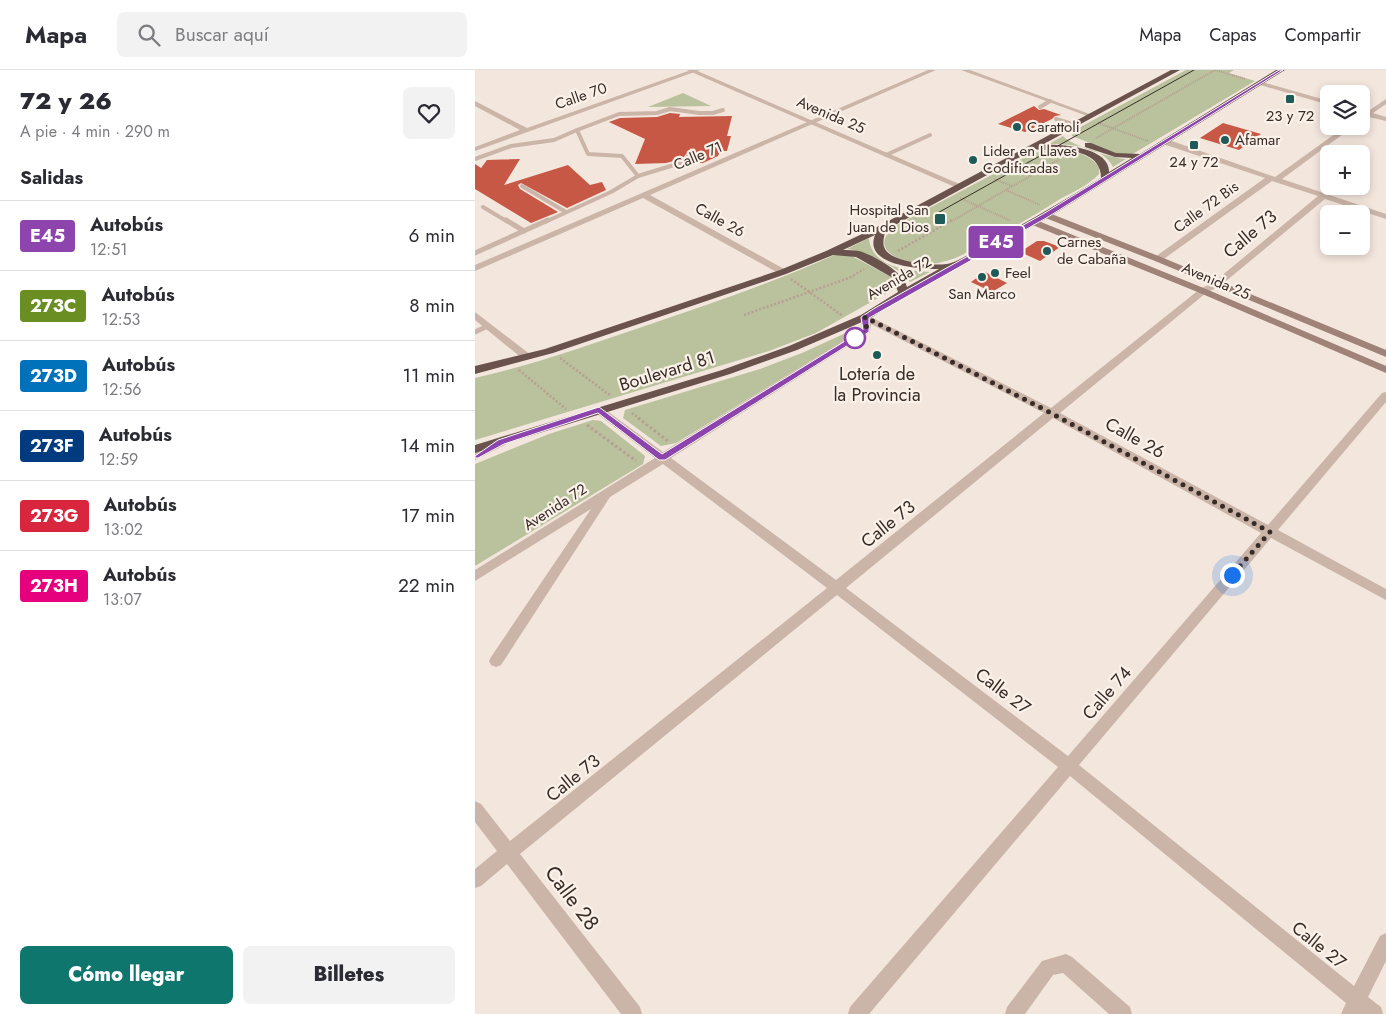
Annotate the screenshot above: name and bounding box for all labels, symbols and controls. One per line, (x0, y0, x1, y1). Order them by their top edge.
search box (117, 12, 467, 57)
text: Mapa (25, 17, 87, 52)
icon: search (135, 21, 163, 49)
text: Buscar aquí (175, 21, 269, 48)
text: Mapa (1139, 22, 1181, 48)
text: Capas (1209, 22, 1257, 48)
text: Compartir (1285, 22, 1361, 48)
street label: Calle 70 (552, 77, 610, 115)
text: 72 y 26 (20, 83, 112, 118)
map controls (1320, 85, 1370, 255)
button: layers (1320, 85, 1370, 135)
button: heart (403, 87, 455, 139)
street label: Avenida 25 (793, 91, 869, 139)
marker: 23 y 72 (1284, 93, 1296, 105)
place label: 23 y 72 (1266, 105, 1314, 127)
place label: Carattoli (1027, 116, 1080, 138)
text: A pie · 4 min · 290 m (20, 120, 170, 143)
marker: Carattoli (1011, 121, 1023, 133)
place label: Afamar (1235, 129, 1281, 151)
marker: Afamar (1219, 134, 1231, 146)
street label: Calle 71 (670, 136, 726, 176)
marker: 24 y 72 (1188, 139, 1200, 151)
place label: Lider en Llaves Codificadas (983, 140, 1077, 179)
button: + (1320, 145, 1370, 195)
place label: 24 y 72 (1169, 151, 1219, 173)
marker: Lider en Llaves Codificadas (967, 154, 979, 166)
text: Salidas (20, 164, 83, 191)
street label: Calle 72 Bis (1169, 176, 1243, 238)
street label: Calle 26 (691, 197, 749, 243)
place label: Hospital San Juan de Dios (847, 199, 929, 238)
street label: Calle 73 (1217, 204, 1283, 264)
button: − (1320, 205, 1370, 255)
text: Autobús (90, 211, 163, 238)
marker: Hospital San Juan de Dios (933, 212, 947, 226)
text: 6 min (409, 222, 455, 249)
text: E45 (30, 223, 65, 249)
line badge: E45 (967, 226, 1025, 258)
text: E45 (978, 229, 1014, 255)
place label: Carnes de Cabaña (1057, 231, 1126, 270)
text: 12:51 (90, 238, 127, 261)
marker: Carnes de Cabaña (1041, 245, 1053, 257)
street label: Avenida 72 (862, 251, 936, 305)
street label: Avenida 25 (1178, 257, 1254, 305)
place label: Feel (1005, 262, 1031, 284)
marker: Feel (989, 267, 1001, 279)
marker: San Marco (976, 271, 988, 283)
text: Autobús (101, 281, 175, 308)
place label: San Marco (948, 283, 1016, 305)
text: 8 min (409, 292, 455, 319)
text: 273C (30, 293, 76, 319)
text: 12:53 (101, 308, 140, 331)
unlabelled marker (844, 327, 866, 349)
street label: Boulevard 81 (616, 344, 718, 398)
marker: Lotería de la Provincia (871, 349, 883, 361)
text: Autobús (102, 351, 175, 378)
place label: Lotería de la Provincia (833, 361, 921, 408)
text: 11 min (402, 362, 455, 389)
text: 273D (30, 363, 77, 389)
text: 12:56 (102, 378, 141, 401)
street label: Calle 26 (1100, 411, 1170, 465)
text: Autobús (99, 421, 172, 448)
text: 14 min (400, 432, 455, 459)
text: 273F (30, 433, 74, 459)
text: 12:59 (99, 448, 138, 471)
street label: Avenida 72 (519, 478, 591, 536)
text: Autobús (104, 491, 177, 518)
street label: Calle 73 (855, 494, 921, 554)
text: 17 min (401, 502, 455, 529)
text: 273G (30, 503, 79, 529)
text: 13:02 (104, 518, 143, 541)
text: Autobús (103, 561, 176, 588)
your location (1220, 563, 1245, 588)
text: 22 min (398, 572, 455, 599)
text: 273H (30, 573, 78, 599)
text: 13:07 (103, 588, 142, 611)
street label: Calle 74 (1076, 660, 1138, 726)
street label: Calle 27 (970, 661, 1037, 721)
street label: Calle 73 (540, 748, 606, 808)
street label: Calle 28 (538, 859, 606, 937)
street label: Calle 27 (1286, 915, 1352, 975)
button: Cómo llegar (20, 946, 233, 1004)
button: Billetes (243, 946, 455, 1004)

